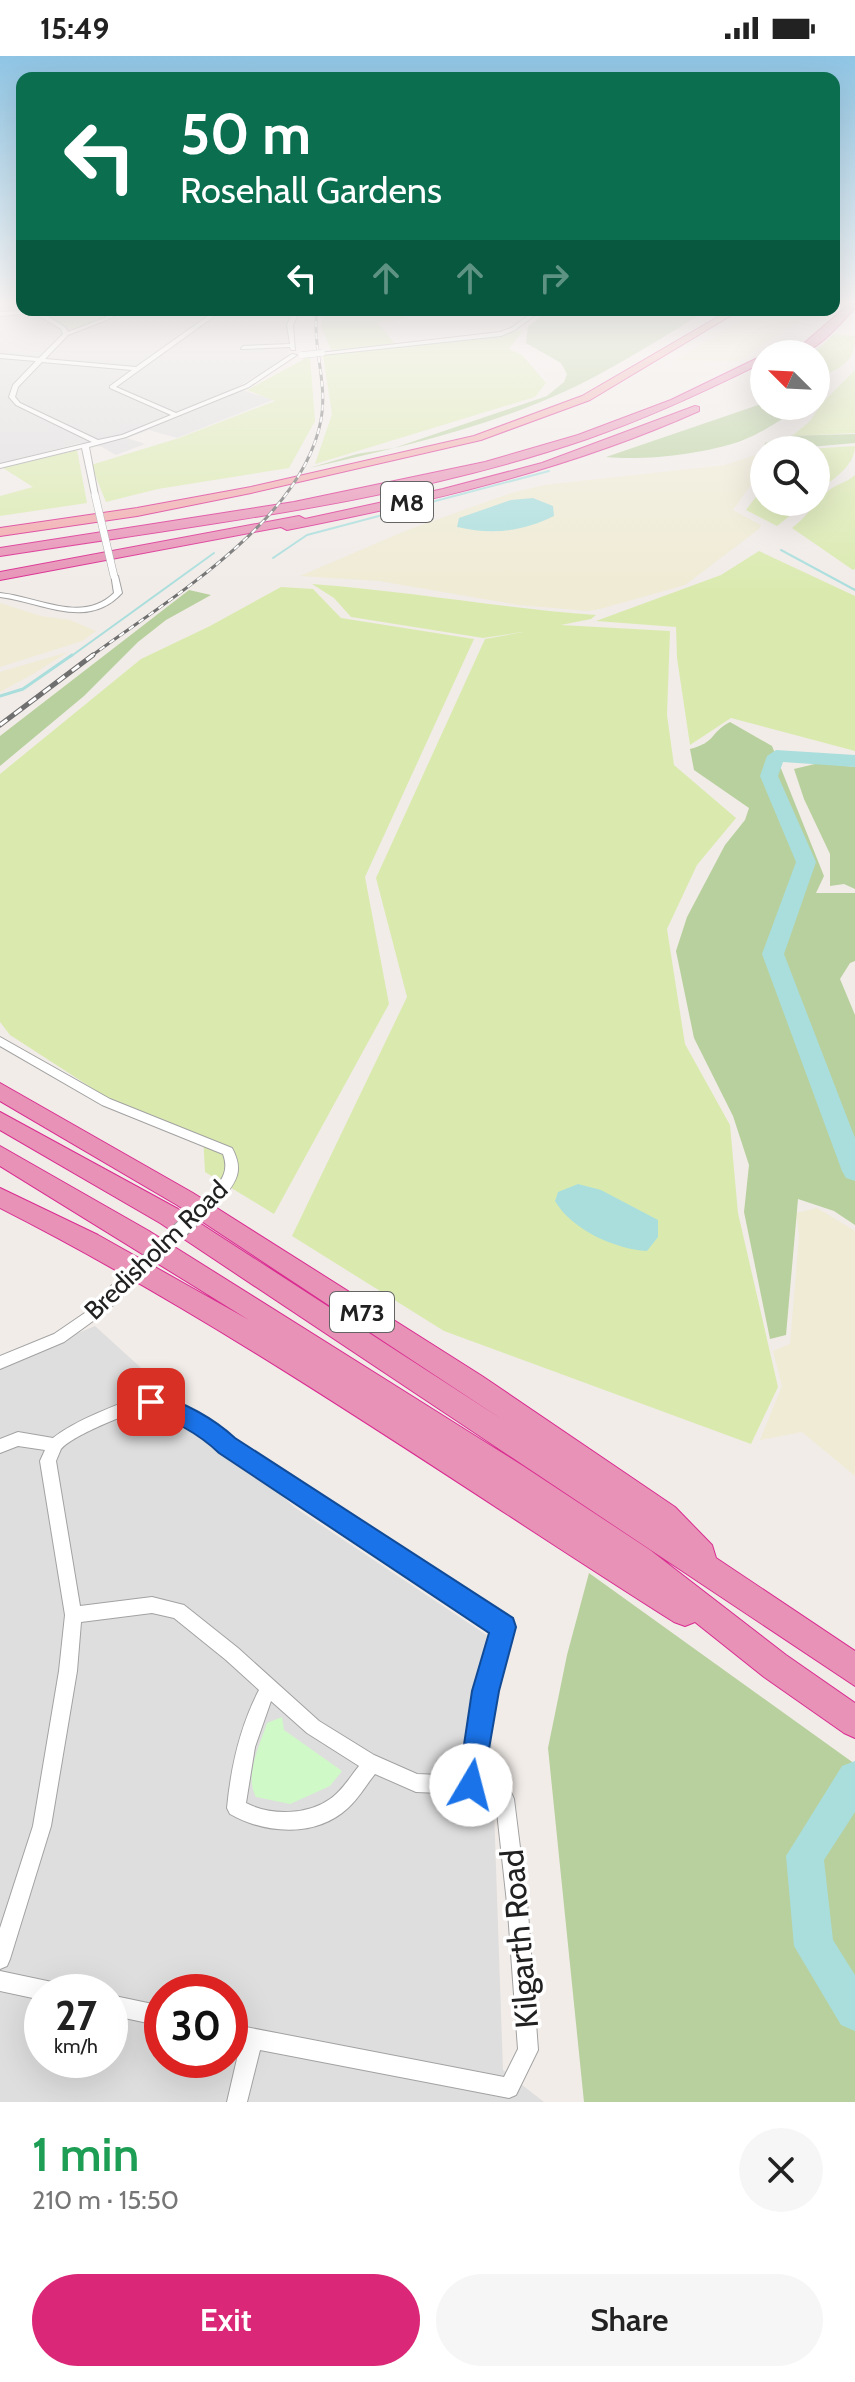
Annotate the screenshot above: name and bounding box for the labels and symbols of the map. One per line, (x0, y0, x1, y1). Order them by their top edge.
north arrow (750, 340, 830, 420)
road number: M8 (381, 482, 433, 522)
street label: Bredisholm Road (78, 1174, 234, 1326)
road number: M73 (330, 1292, 394, 1332)
pin (117, 1368, 185, 1436)
position arrow (429, 1743, 513, 1827)
street label: Kilgarth Road (492, 1848, 546, 2030)
speed limit sign: 30 (144, 1974, 248, 2078)

